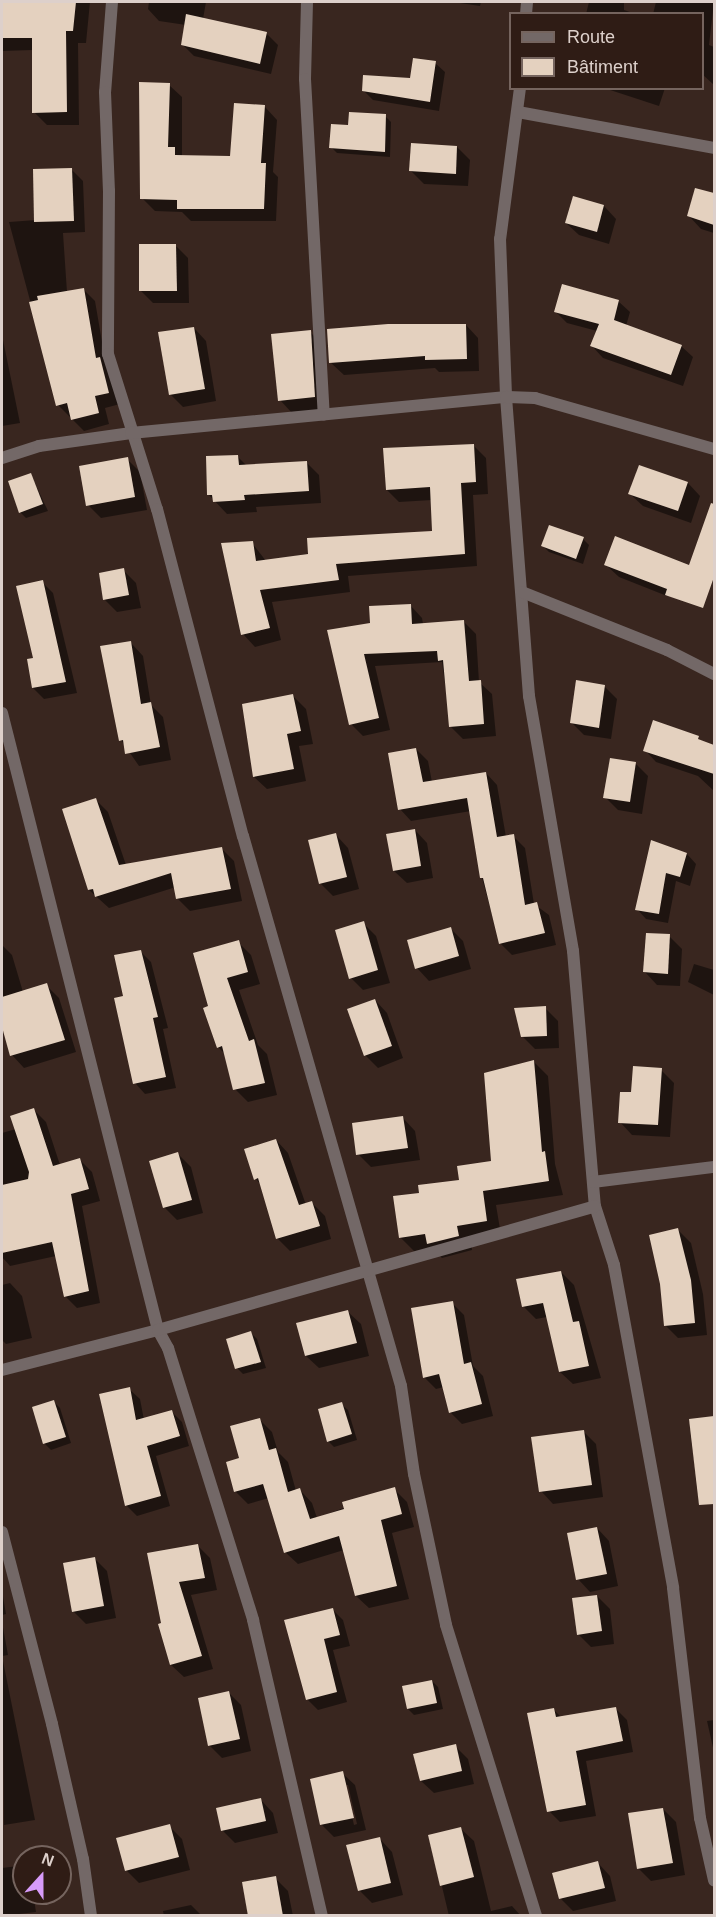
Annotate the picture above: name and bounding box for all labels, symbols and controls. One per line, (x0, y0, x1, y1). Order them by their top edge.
legend (509, 12, 704, 90)
text: Route (567, 27, 615, 47)
text: Bâtiment (567, 57, 638, 77)
north arrow (12, 1845, 72, 1905)
text: N (39, 1850, 56, 1870)

